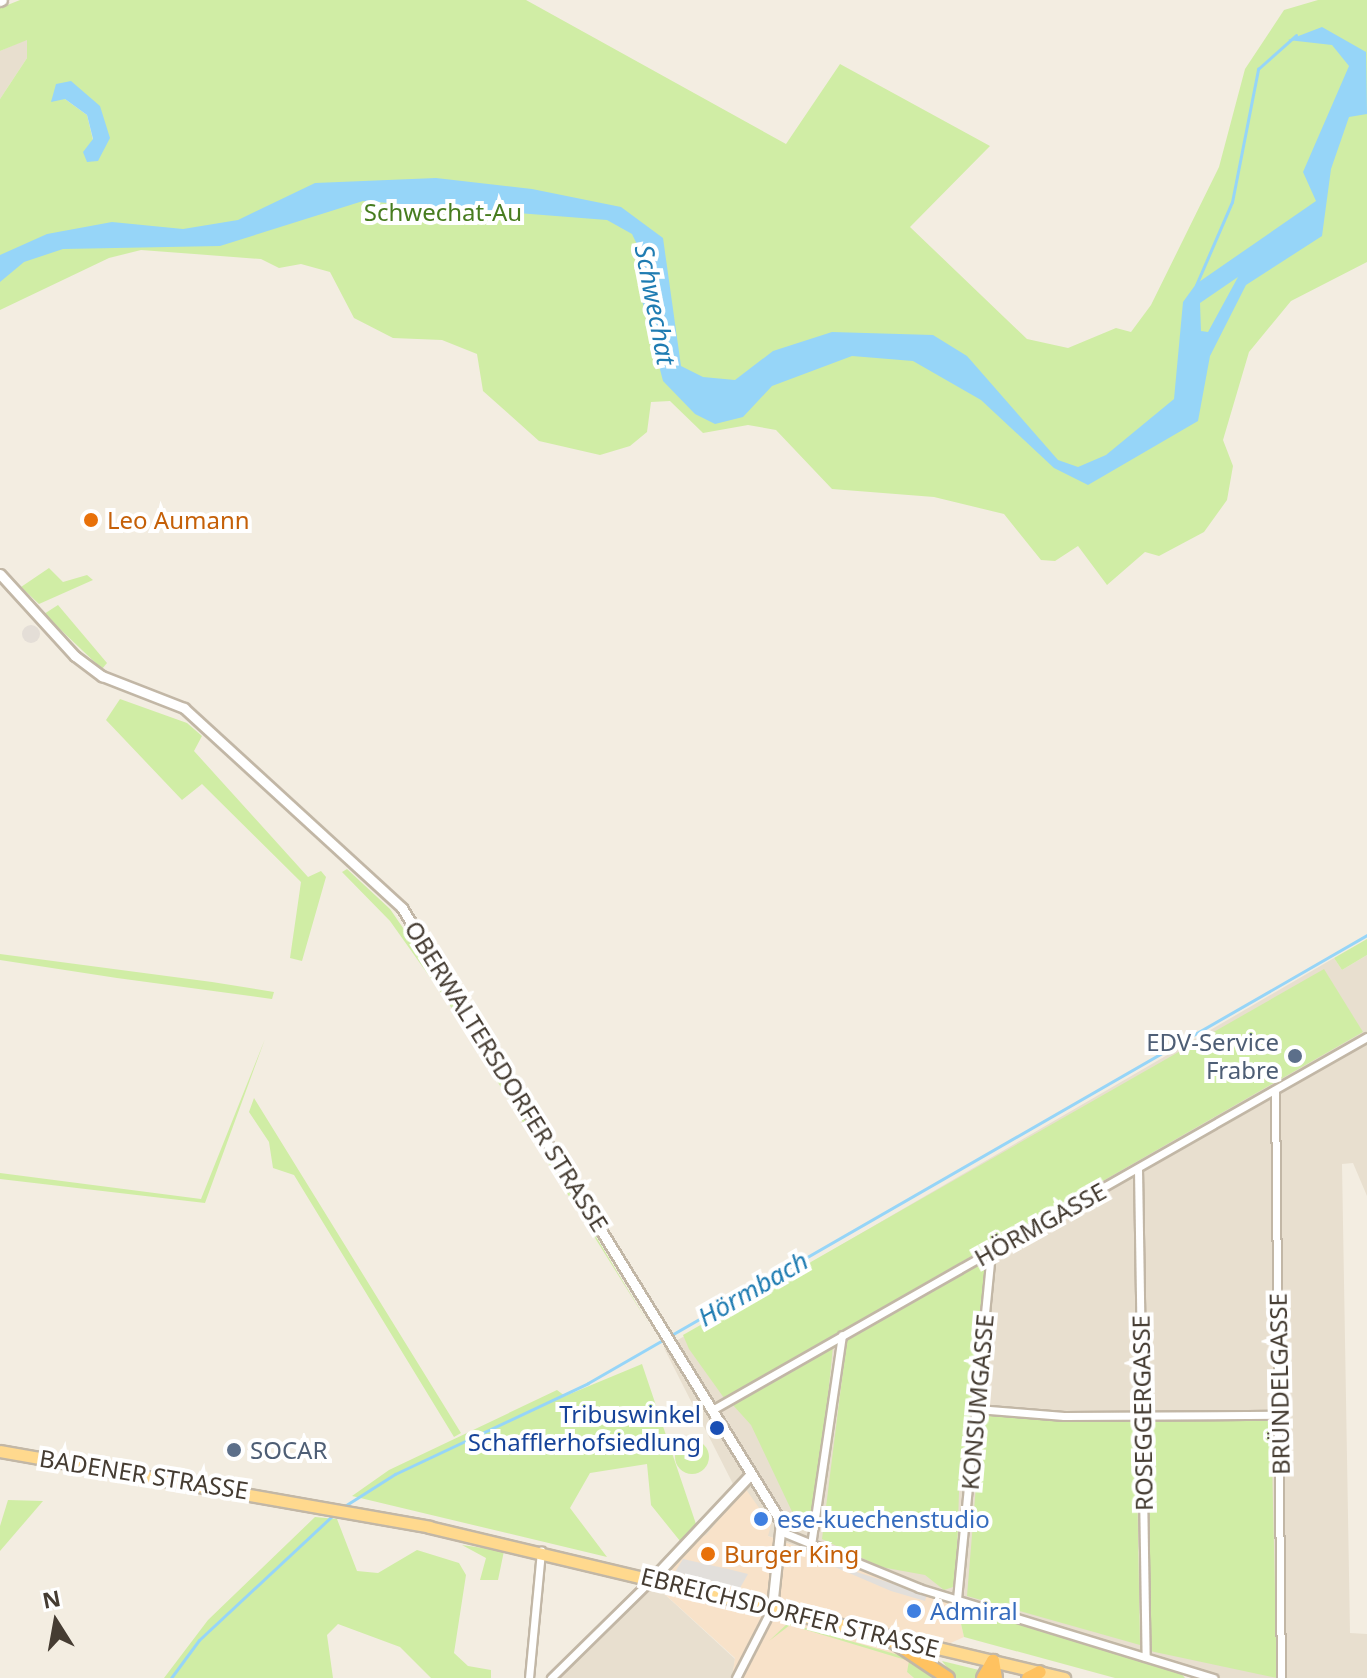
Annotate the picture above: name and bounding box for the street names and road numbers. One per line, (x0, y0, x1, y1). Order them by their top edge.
street label: OBERWALTERSDORFER STRASSE (399, 915, 615, 1237)
street label: HÖRMGASSE (969, 1176, 1111, 1272)
street label: BRÜNDELGASSE (1263, 1293, 1295, 1475)
street label: KONSUMGASSE (955, 1313, 999, 1491)
street label: ROSEGGERGASSE (1126, 1315, 1158, 1511)
street label: BADENER STRASSE (38, 1443, 250, 1505)
street label: EBREICHSDORFER STRASSE (638, 1561, 942, 1663)

